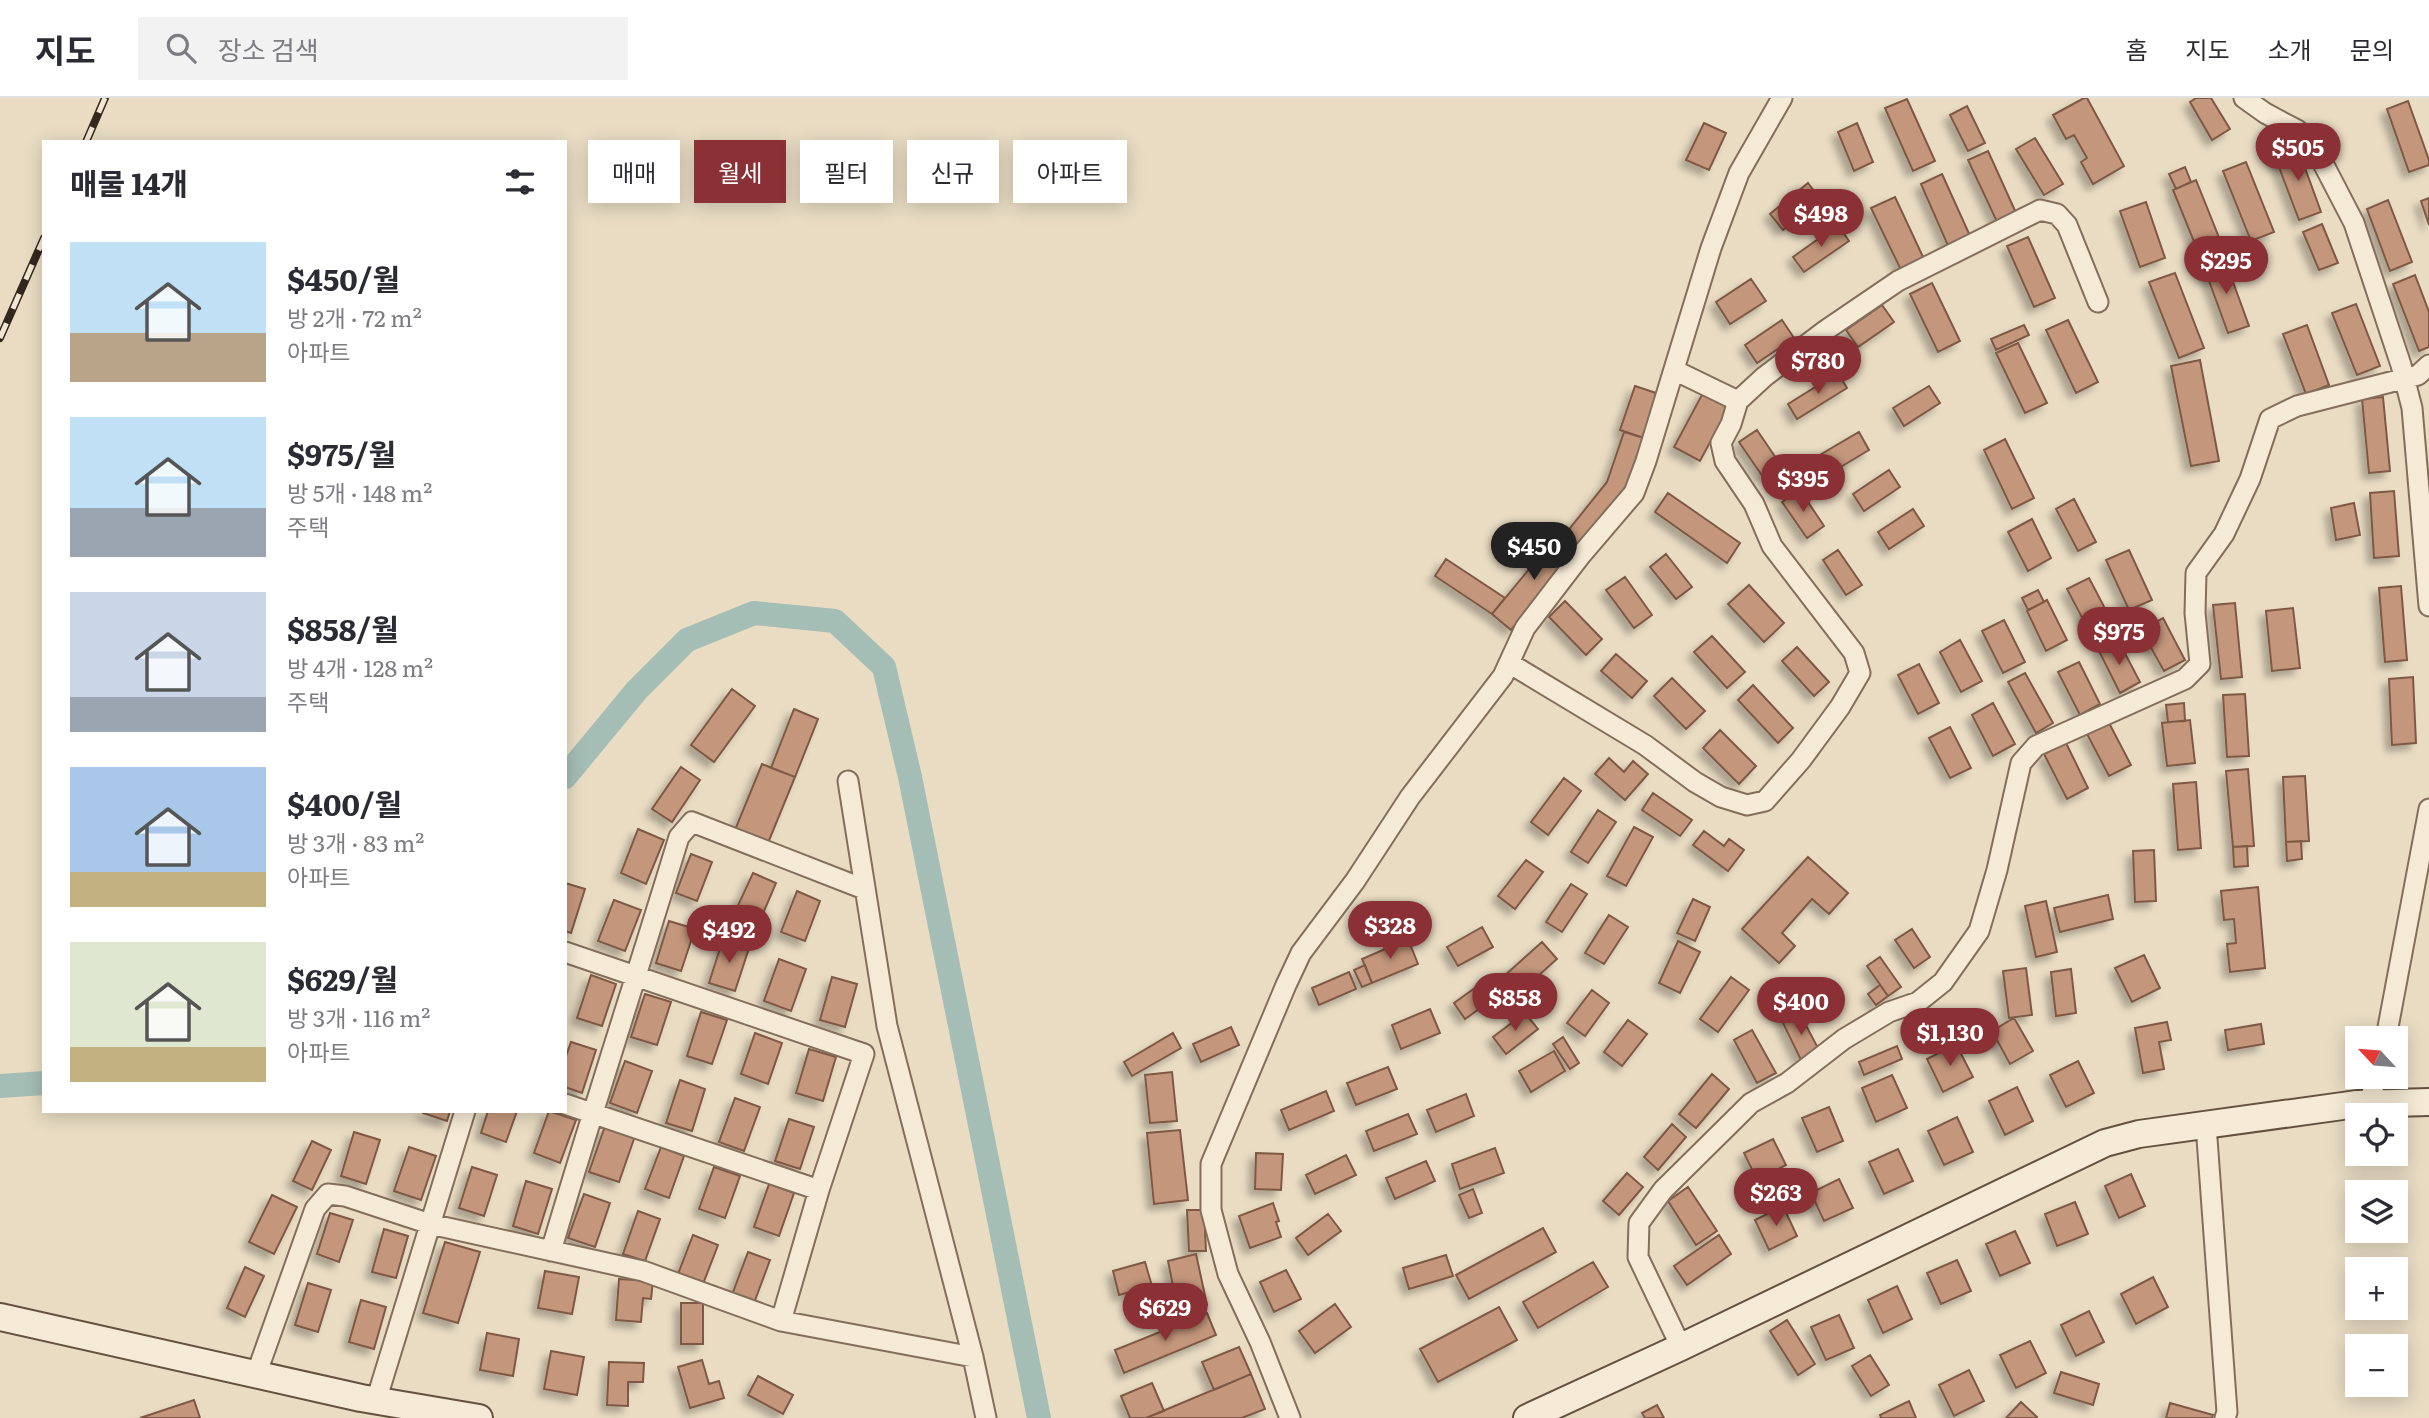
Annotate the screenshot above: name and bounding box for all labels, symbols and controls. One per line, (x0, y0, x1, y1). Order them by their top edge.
search box (138, 17, 628, 80)
text: 지도 (35, 24, 96, 73)
icon: search (162, 29, 200, 67)
text: 장소 검색 (218, 29, 319, 68)
text: 홈 (2125, 31, 2147, 66)
text: 지도 (2185, 31, 2230, 66)
text: 소개 (2268, 31, 2312, 66)
text: 문의 (2350, 31, 2394, 66)
pin: $505 (2257, 123, 2339, 183)
text: $505 (2272, 129, 2324, 163)
chip: 매매 (588, 140, 680, 203)
chip: 월세 (694, 140, 786, 203)
chip: 필터 (800, 140, 893, 203)
chip: 신규 (907, 140, 999, 203)
chip: 아파트 (1013, 140, 1127, 203)
text: 매물 14개 (70, 160, 188, 204)
icon: filters (501, 163, 539, 201)
pin: $498 (1780, 190, 1862, 249)
text: $498 (1794, 195, 1848, 229)
pin: $295 (2185, 236, 2267, 296)
text: $295 (2200, 242, 2252, 276)
text: $450/월 (287, 256, 400, 300)
icon: home (126, 270, 210, 354)
text: 방 2개 · 72 m² (287, 300, 422, 334)
text: 아파트 (287, 334, 350, 368)
pin: $780 (1777, 336, 1859, 396)
text: $780 (1791, 342, 1845, 376)
text: $975/월 (287, 431, 396, 475)
icon: home (126, 445, 210, 529)
pin: $395 (1762, 454, 1844, 514)
text: $395 (1777, 460, 1829, 494)
text: 방 5개 · 148 m² (287, 475, 432, 509)
text: 주택 (287, 509, 329, 543)
pin: $450 (1493, 522, 1575, 582)
text: $450 (1507, 528, 1561, 562)
text: $858/월 (287, 606, 399, 650)
pin: $975 (2078, 608, 2160, 667)
text: $975 (2093, 613, 2145, 647)
icon: home (126, 620, 210, 704)
text: 방 4개 · 128 m² (287, 650, 433, 684)
text: 주택 (287, 684, 329, 718)
text: $400/월 (287, 781, 402, 825)
icon: home (126, 795, 210, 879)
text: 방 3개 · 83 m² (287, 825, 424, 859)
text: 아파트 (287, 859, 350, 893)
pin: $328 (1349, 902, 1431, 961)
pin: $492 (688, 906, 770, 965)
text: $328 (1364, 907, 1416, 941)
text: $492 (703, 911, 755, 945)
text: $629/월 (287, 956, 398, 1000)
icon: home (126, 970, 210, 1054)
pin: $858 (1474, 974, 1556, 1033)
pin: $400 (1760, 978, 1842, 1037)
text: $858 (1488, 979, 1542, 1013)
text: $400 (1773, 983, 1829, 1017)
text: 방 3개 · 116 m² (287, 1000, 430, 1034)
pin: $1,130 (1893, 1009, 2007, 1068)
text: $1,130 (1916, 1014, 1984, 1048)
north arrow (2345, 1026, 2408, 1088)
map controls (2345, 1026, 2408, 1397)
text: 아파트 (287, 1034, 350, 1068)
button: locate (2345, 1103, 2408, 1166)
pin: $263 (1735, 1168, 1817, 1228)
text: $263 (1750, 1174, 1802, 1208)
button: layers (2345, 1180, 2408, 1243)
button: + (2345, 1257, 2408, 1320)
pin: $629 (1124, 1284, 1206, 1343)
text: $629 (1139, 1289, 1191, 1323)
button: − (2345, 1334, 2408, 1397)

